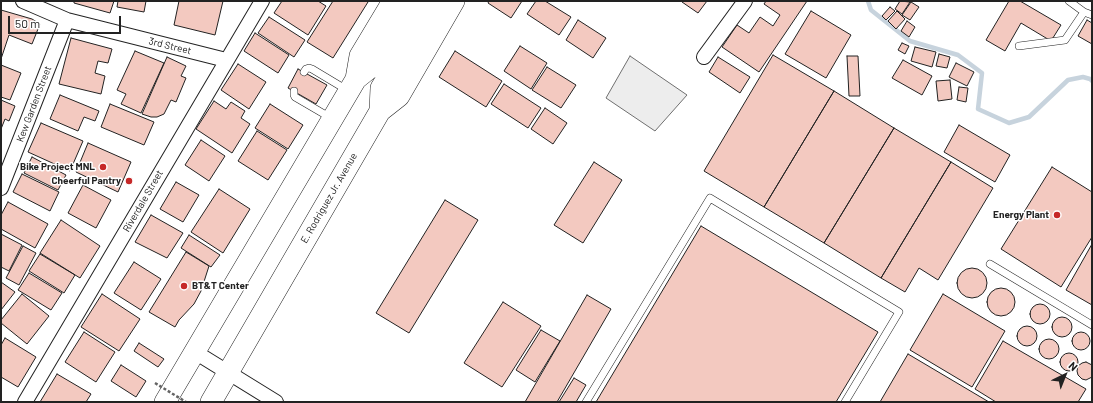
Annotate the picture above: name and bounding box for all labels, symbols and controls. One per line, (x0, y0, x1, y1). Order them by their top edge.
scale bar (10, 8, 123, 34)
text: 50 m (15, 16, 40, 30)
street label: 3rd Street (147, 35, 193, 57)
street label: Kew Garden Street (14, 64, 54, 144)
street label: E. Rodriguez Jr. Avenue (298, 151, 360, 245)
place label: Bike Project MNL (20, 161, 95, 173)
marker: Bike Project MNL (98, 162, 108, 172)
street label: Riverdale Street (120, 168, 166, 234)
place label: Cheerful Pantry (51, 175, 121, 187)
marker: Cheerful Pantry (124, 176, 134, 186)
place label: Energy Plant (993, 209, 1049, 221)
marker: Energy Plant (1052, 210, 1062, 220)
place label: BT&T Center (192, 280, 249, 292)
marker: BT&T Center (179, 281, 189, 291)
north arrow (1045, 355, 1085, 395)
text: N (1066, 359, 1081, 373)

